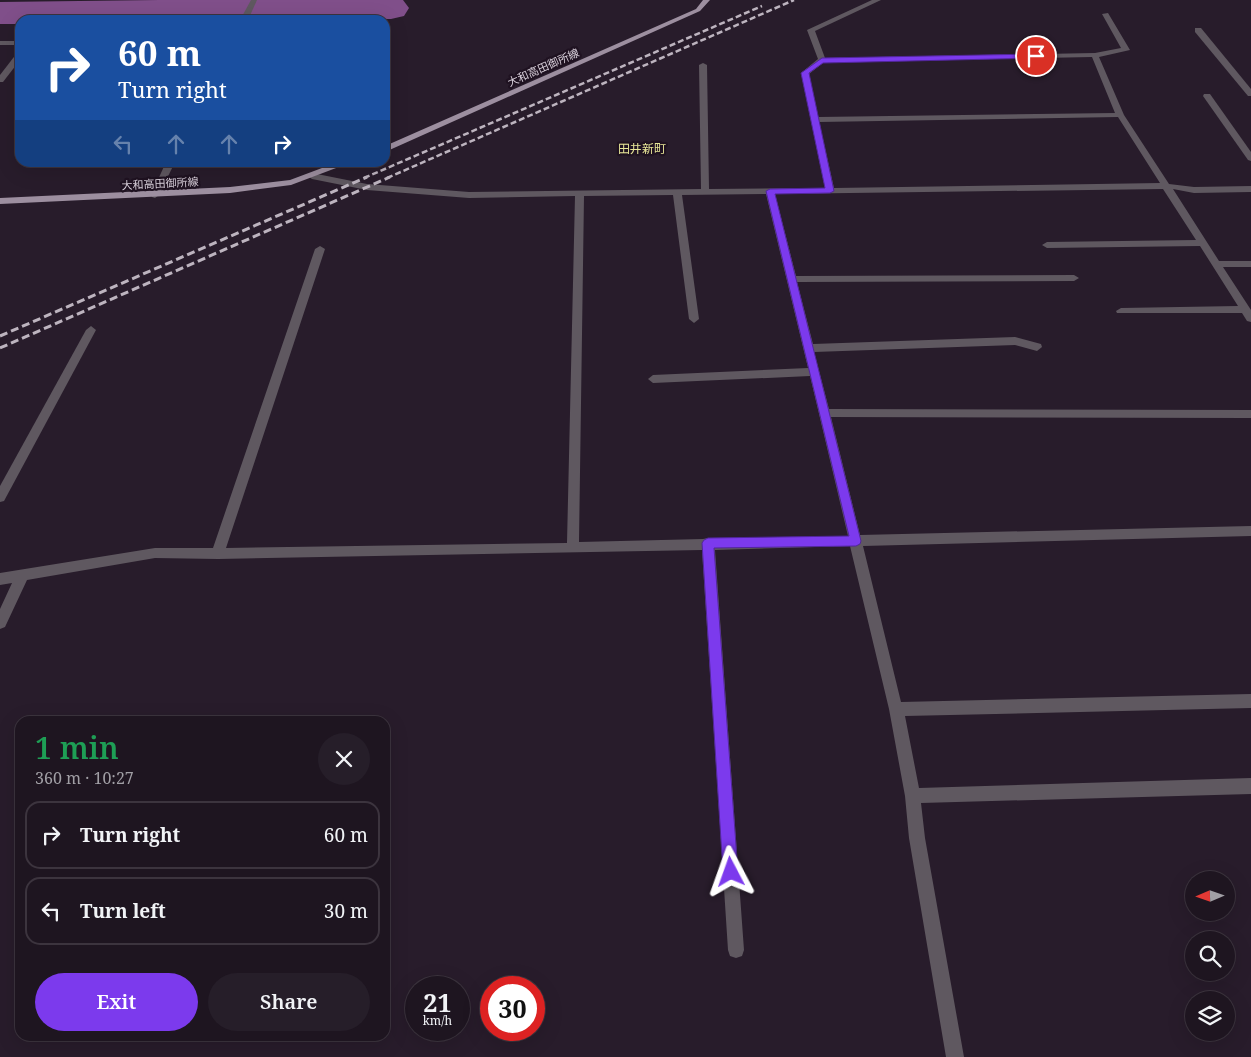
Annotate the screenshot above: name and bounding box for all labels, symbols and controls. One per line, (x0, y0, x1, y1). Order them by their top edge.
text: 60 m (118, 29, 201, 76)
icon: right (35, 35, 100, 100)
pin (1015, 35, 1057, 77)
icon: arrive (1022, 42, 1050, 70)
street label: 大和高田御所線 (505, 44, 581, 90)
text: Turn right (118, 74, 227, 104)
icon: left (109, 130, 137, 158)
icon: ahead (162, 130, 190, 158)
icon: ahead (215, 130, 243, 158)
icon: right (268, 130, 296, 158)
district label: 田井新町 (618, 140, 666, 157)
street label: 大和高田御所線 (121, 173, 199, 193)
text: 1 min (35, 727, 119, 768)
button: close (318, 733, 370, 785)
text: 360 m · 10:27 (35, 767, 134, 789)
icon: right (37, 821, 65, 849)
text: Turn right (80, 822, 180, 848)
text: 60 m (324, 822, 368, 848)
position arrow (704, 845, 756, 897)
north arrow (1185, 871, 1235, 921)
map controls (1185, 871, 1235, 1041)
icon: left (37, 897, 65, 925)
text: Turn left (80, 898, 166, 924)
text: 30 m (324, 898, 368, 924)
button: search (1185, 931, 1235, 981)
button: Exit (35, 973, 198, 1031)
button: Share (208, 973, 370, 1031)
speed limit sign: 30 (480, 976, 545, 1041)
text: 21 (423, 985, 452, 1019)
button: layers (1185, 991, 1235, 1041)
text: km/h (423, 1012, 452, 1029)

